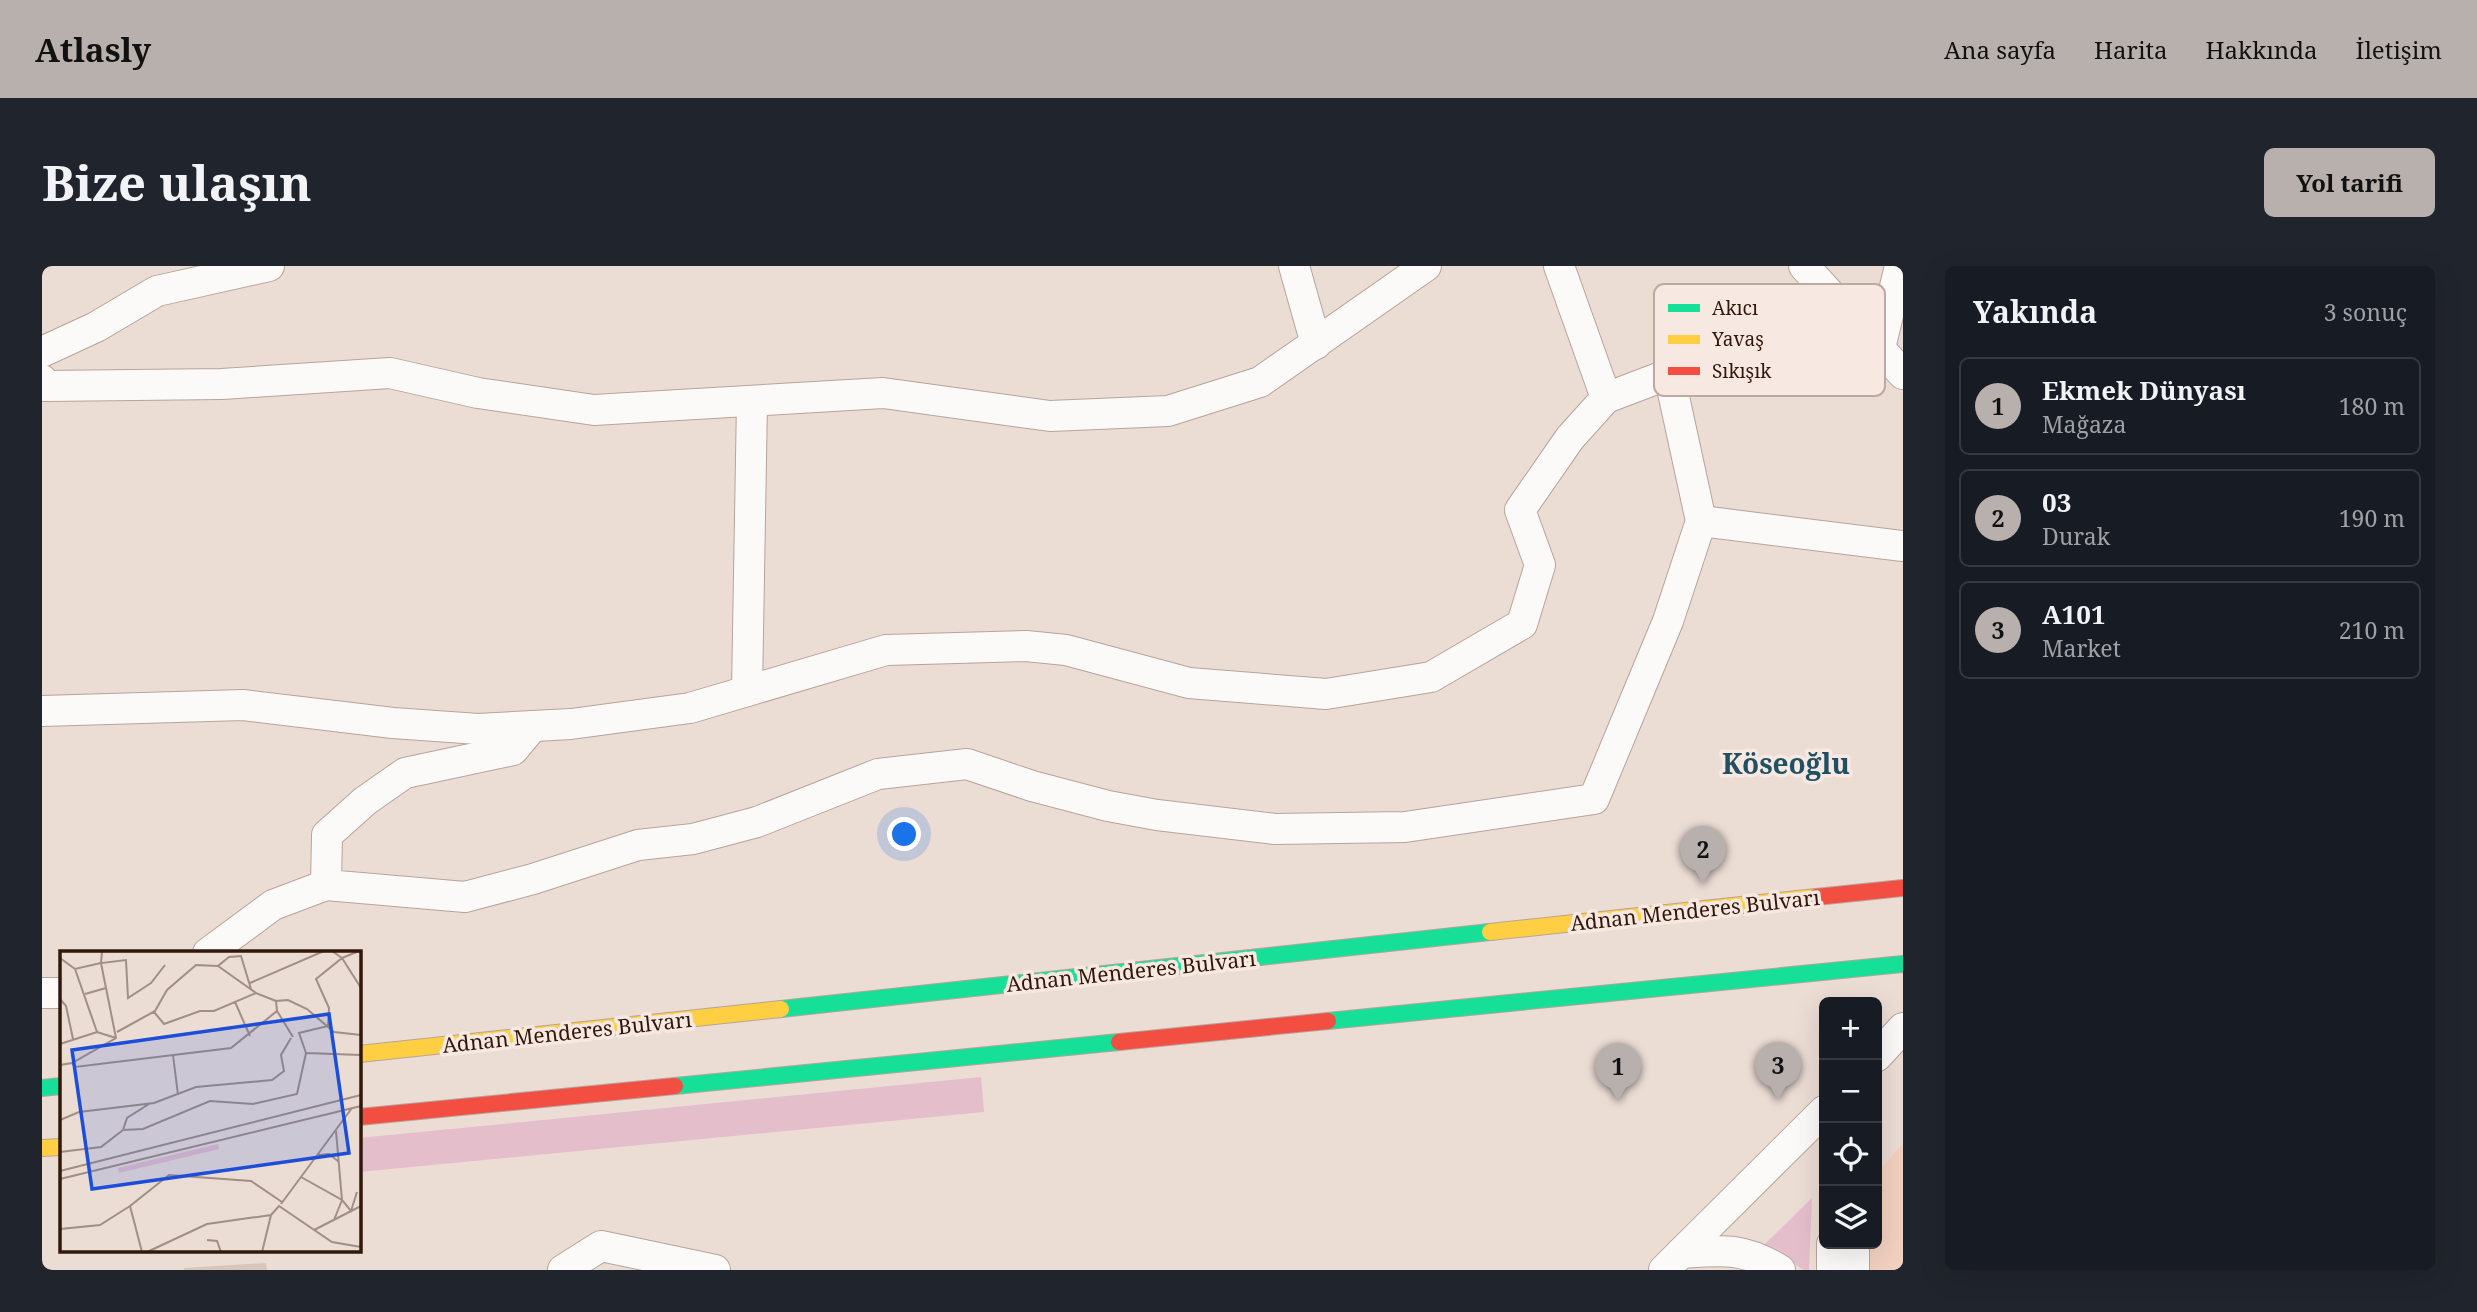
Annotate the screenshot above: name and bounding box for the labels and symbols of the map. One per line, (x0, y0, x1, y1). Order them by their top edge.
legend (1654, 284, 1885, 396)
text: Akıcı (1712, 295, 1758, 321)
text: Yavaş (1711, 326, 1764, 352)
text: Sıkışık (1712, 358, 1772, 384)
district label: Köseoğlu (1722, 744, 1850, 782)
your location (887, 817, 921, 851)
pin: 2 (1680, 826, 1726, 884)
street label: Adnan Menderes Bulvarı (1569, 883, 1821, 937)
street label: Adnan Menderes Bulvarı (1005, 944, 1257, 998)
inset map (60, 951, 360, 1252)
street label: Adnan Menderes Bulvarı (441, 1005, 693, 1059)
pin: 3 (1755, 1042, 1801, 1100)
pin: 1 (1595, 1043, 1641, 1101)

